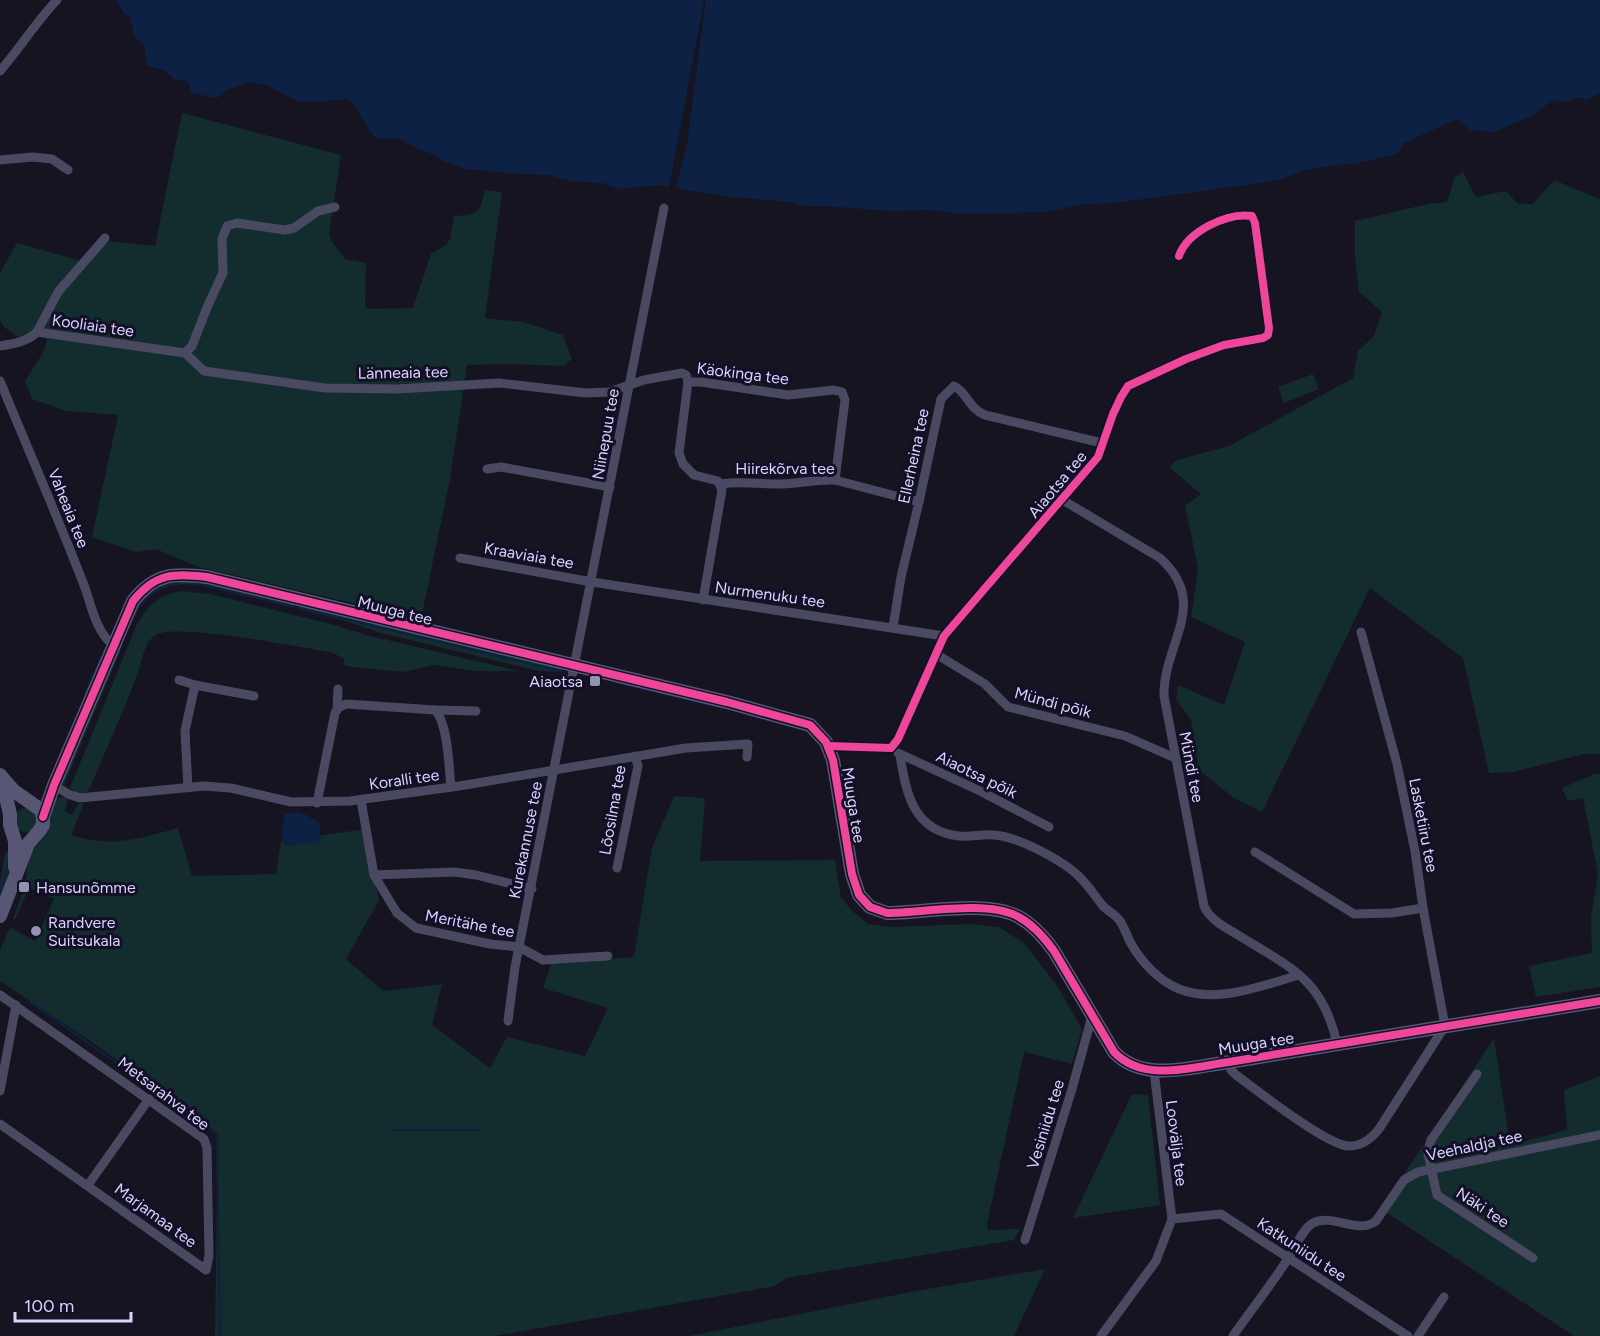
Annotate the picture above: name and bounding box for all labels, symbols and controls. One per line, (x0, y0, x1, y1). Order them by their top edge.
street label: Kooliaia tee (51, 310, 136, 341)
street label: Käokinga tee (696, 358, 790, 389)
street label: Länneaia tee (358, 362, 449, 383)
street label: Niinepuu tee (588, 387, 623, 481)
street label: Ellerheina tee (894, 407, 933, 505)
street label: Aiaotsa tee (1024, 447, 1091, 521)
street label: Hiirekõrva tee (735, 459, 835, 478)
street label: Vaheaia tee (44, 466, 93, 551)
street label: Kraaviaia tee (483, 538, 576, 573)
street label: Nurmenuku tee (714, 577, 826, 612)
street label: Muuga tee (356, 592, 434, 629)
place label: Aiaotsa (529, 672, 583, 691)
marker: Aiaotsa (588, 674, 602, 688)
street label: Mündi põik (1012, 683, 1094, 722)
street label: Mündi tee (1175, 730, 1208, 804)
street label: Aiaotsa põik (933, 747, 1021, 802)
street label: Lõosilma tee (595, 763, 630, 856)
street label: Koralli tee (368, 765, 441, 794)
street label: Muuga tee (838, 766, 869, 845)
street label: Lasketiiru tee (1405, 776, 1442, 874)
street label: Kurekannuse tee (505, 780, 546, 900)
place label: Hansunõmme (36, 878, 136, 897)
marker: Hansunõmme (17, 880, 31, 894)
street label: Meritähe tee (424, 906, 516, 942)
place label: Randvere Suitsukala (48, 913, 120, 950)
marker: Randvere Suitsukala (29, 924, 43, 938)
street label: Muuga tee (1217, 1028, 1296, 1059)
street label: Metsarahva tee (114, 1053, 214, 1134)
street label: Vesiniidu tee (1023, 1077, 1068, 1171)
street label: Loovälja tee (1162, 1099, 1191, 1187)
street label: Veehaldja tee (1424, 1126, 1524, 1165)
street label: Marjamaa tee (111, 1179, 201, 1252)
street label: Näki tee (1453, 1183, 1513, 1232)
street label: Katkuniidu tee (1254, 1214, 1350, 1285)
scale bar (15, 1285, 130, 1323)
text: 100 m (24, 1295, 74, 1317)

